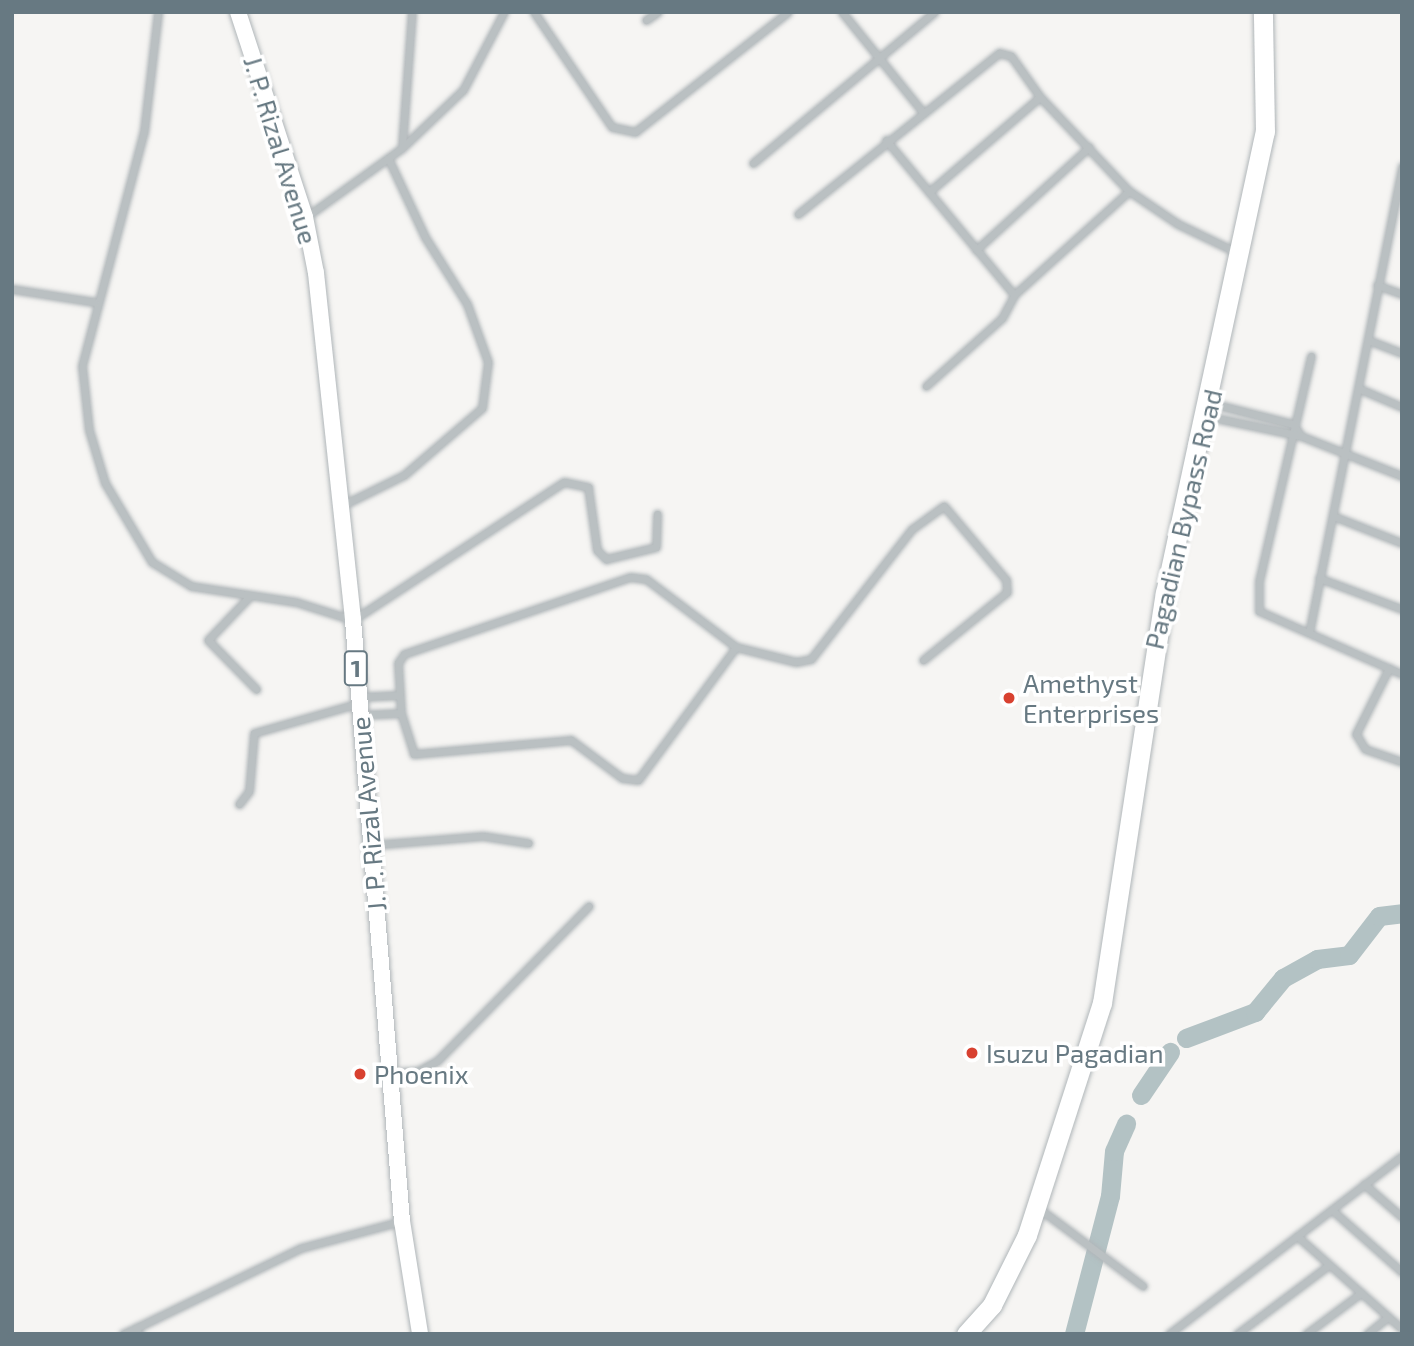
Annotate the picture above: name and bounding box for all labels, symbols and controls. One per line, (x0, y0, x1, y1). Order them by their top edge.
street label: J. P. Rizal Avenue (237, 52, 325, 248)
street label: Pagadian Bypass Road (1138, 386, 1228, 652)
road number: 1 (344, 648, 368, 688)
place label: Amethyst Enterprises (1023, 667, 1159, 728)
marker: Amethyst Enterprises (1001, 690, 1017, 706)
street label: J. P. Rizal Avenue (344, 715, 392, 913)
place label: Isuzu Pagadian (986, 1037, 1164, 1069)
marker: Isuzu Pagadian (964, 1045, 980, 1061)
place label: Phoenix (374, 1058, 468, 1090)
marker: Phoenix (352, 1066, 368, 1082)

